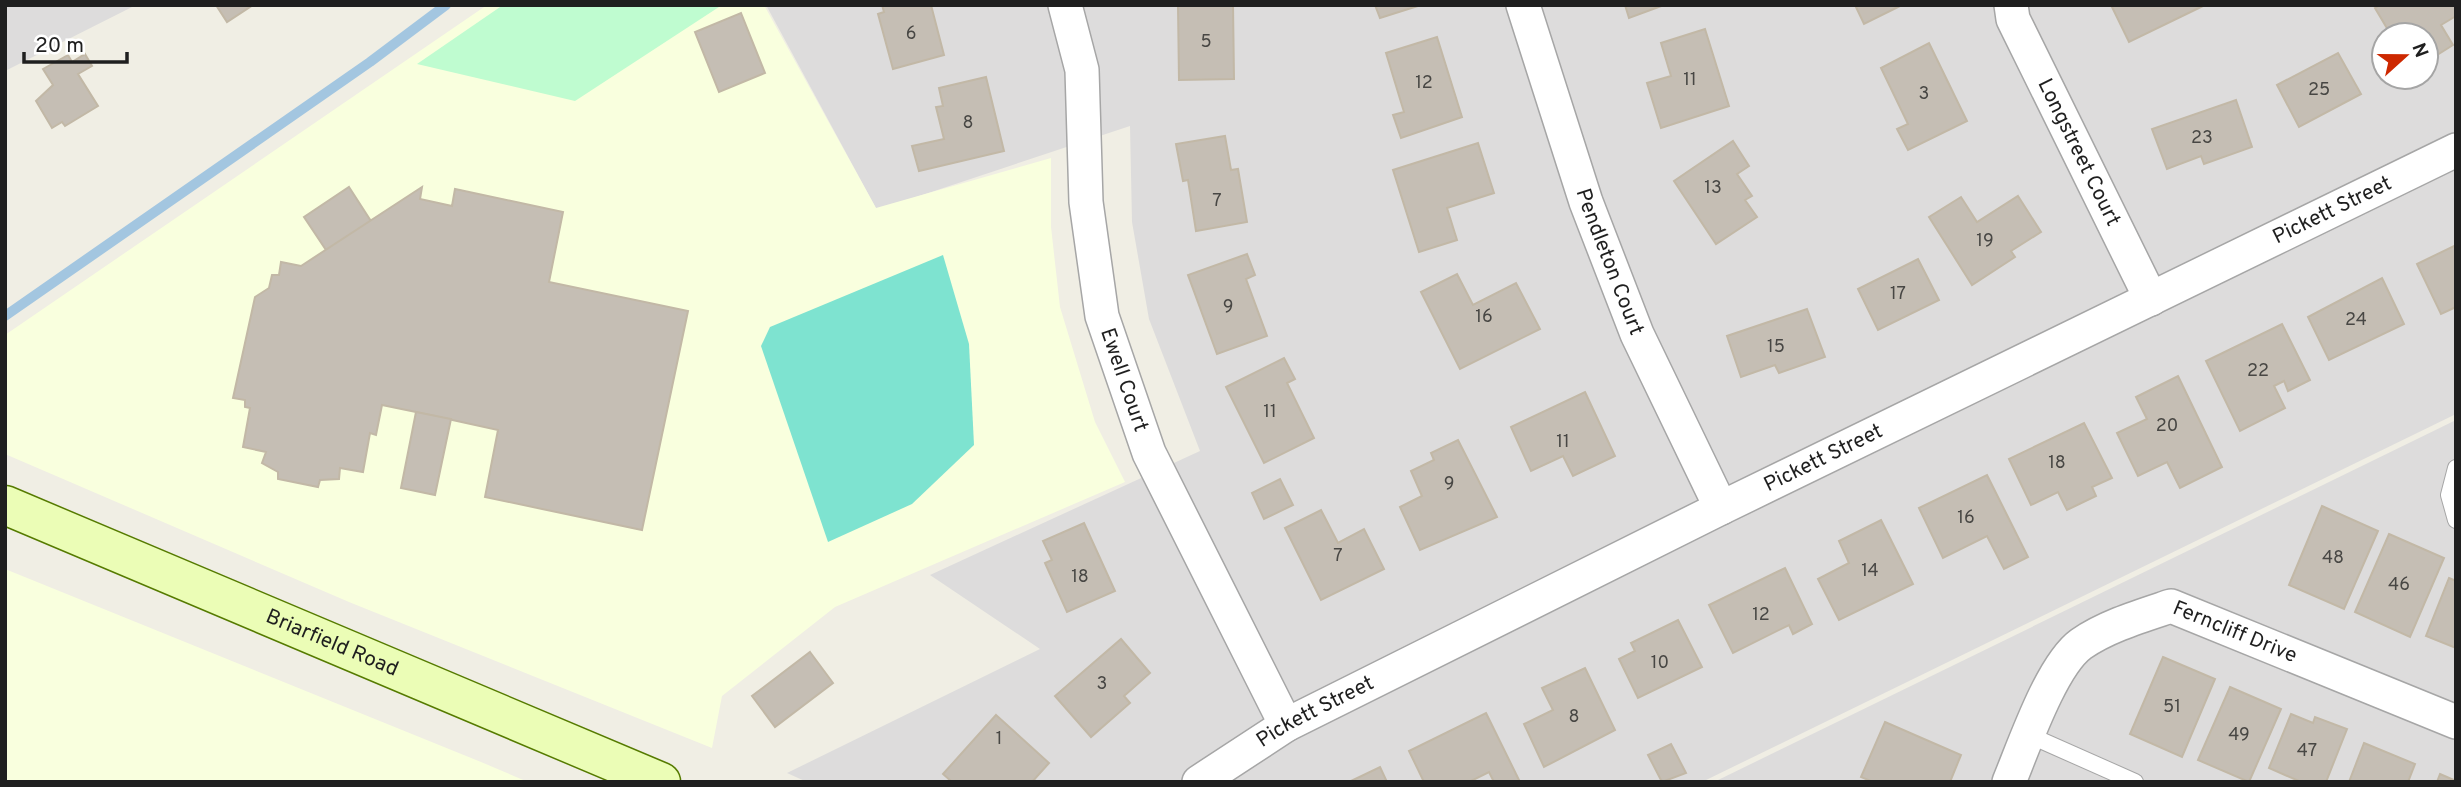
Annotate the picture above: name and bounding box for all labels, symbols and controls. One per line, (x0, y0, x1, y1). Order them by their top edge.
scale bar (24, 21, 128, 65)
north arrow (2370, 21, 2440, 91)
house number: 6 (906, 23, 916, 46)
house number: 5 (1200, 31, 1212, 54)
text: 20 m (35, 33, 84, 60)
text: N (2405, 40, 2433, 61)
house number: 11 (1683, 69, 1697, 92)
house number: 12 (1415, 72, 1433, 95)
street label: Longstreet Court (2031, 74, 2127, 231)
house number: 25 (2308, 79, 2330, 102)
house number: 3 (1919, 83, 1929, 106)
house number: 8 (963, 112, 974, 135)
house number: 23 (2191, 127, 2213, 150)
street label: Pickett Street (2268, 170, 2396, 251)
house number: 13 (1704, 177, 1722, 200)
street label: Pendleton Court (1569, 185, 1650, 339)
house number: 7 (1212, 190, 1222, 213)
house number: 19 (1976, 230, 1994, 253)
house number: 17 (1890, 283, 1906, 306)
house number: 9 (1223, 296, 1233, 319)
house number: 16 (1475, 306, 1493, 329)
house number: 24 (2345, 309, 2367, 332)
street label: Ewell Court (1094, 324, 1154, 436)
house number: 15 (1767, 336, 1785, 359)
house number: 22 (2247, 360, 2269, 383)
house number: 11 (1263, 401, 1277, 424)
house number: 20 (2156, 415, 2178, 438)
street label: Pickett Street (1759, 418, 1887, 499)
house number: 11 (1556, 431, 1570, 454)
house number: 18 (2048, 452, 2066, 475)
house number: 9 (1444, 473, 1454, 496)
house number: 16 (1957, 507, 1975, 530)
house number: 7 (1333, 545, 1343, 568)
house number: 48 (2322, 547, 2344, 570)
house number: 14 (1861, 560, 1879, 583)
house number: 18 (1071, 566, 1089, 589)
house number: 46 (2388, 574, 2410, 597)
street label: Ferncliff Drive (2169, 595, 2301, 669)
street label: Briarfield Road (262, 603, 402, 683)
house number: 12 (1752, 604, 1770, 627)
house number: 10 (1651, 652, 1669, 675)
street label: Pickett Street (1251, 670, 1378, 754)
house number: 3 (1097, 673, 1107, 696)
house number: 51 (2163, 696, 2181, 719)
house number: 8 (1569, 706, 1580, 729)
house number: 49 (2228, 724, 2250, 747)
house number: 1 (996, 728, 1002, 751)
house number: 47 (2297, 740, 2317, 763)

